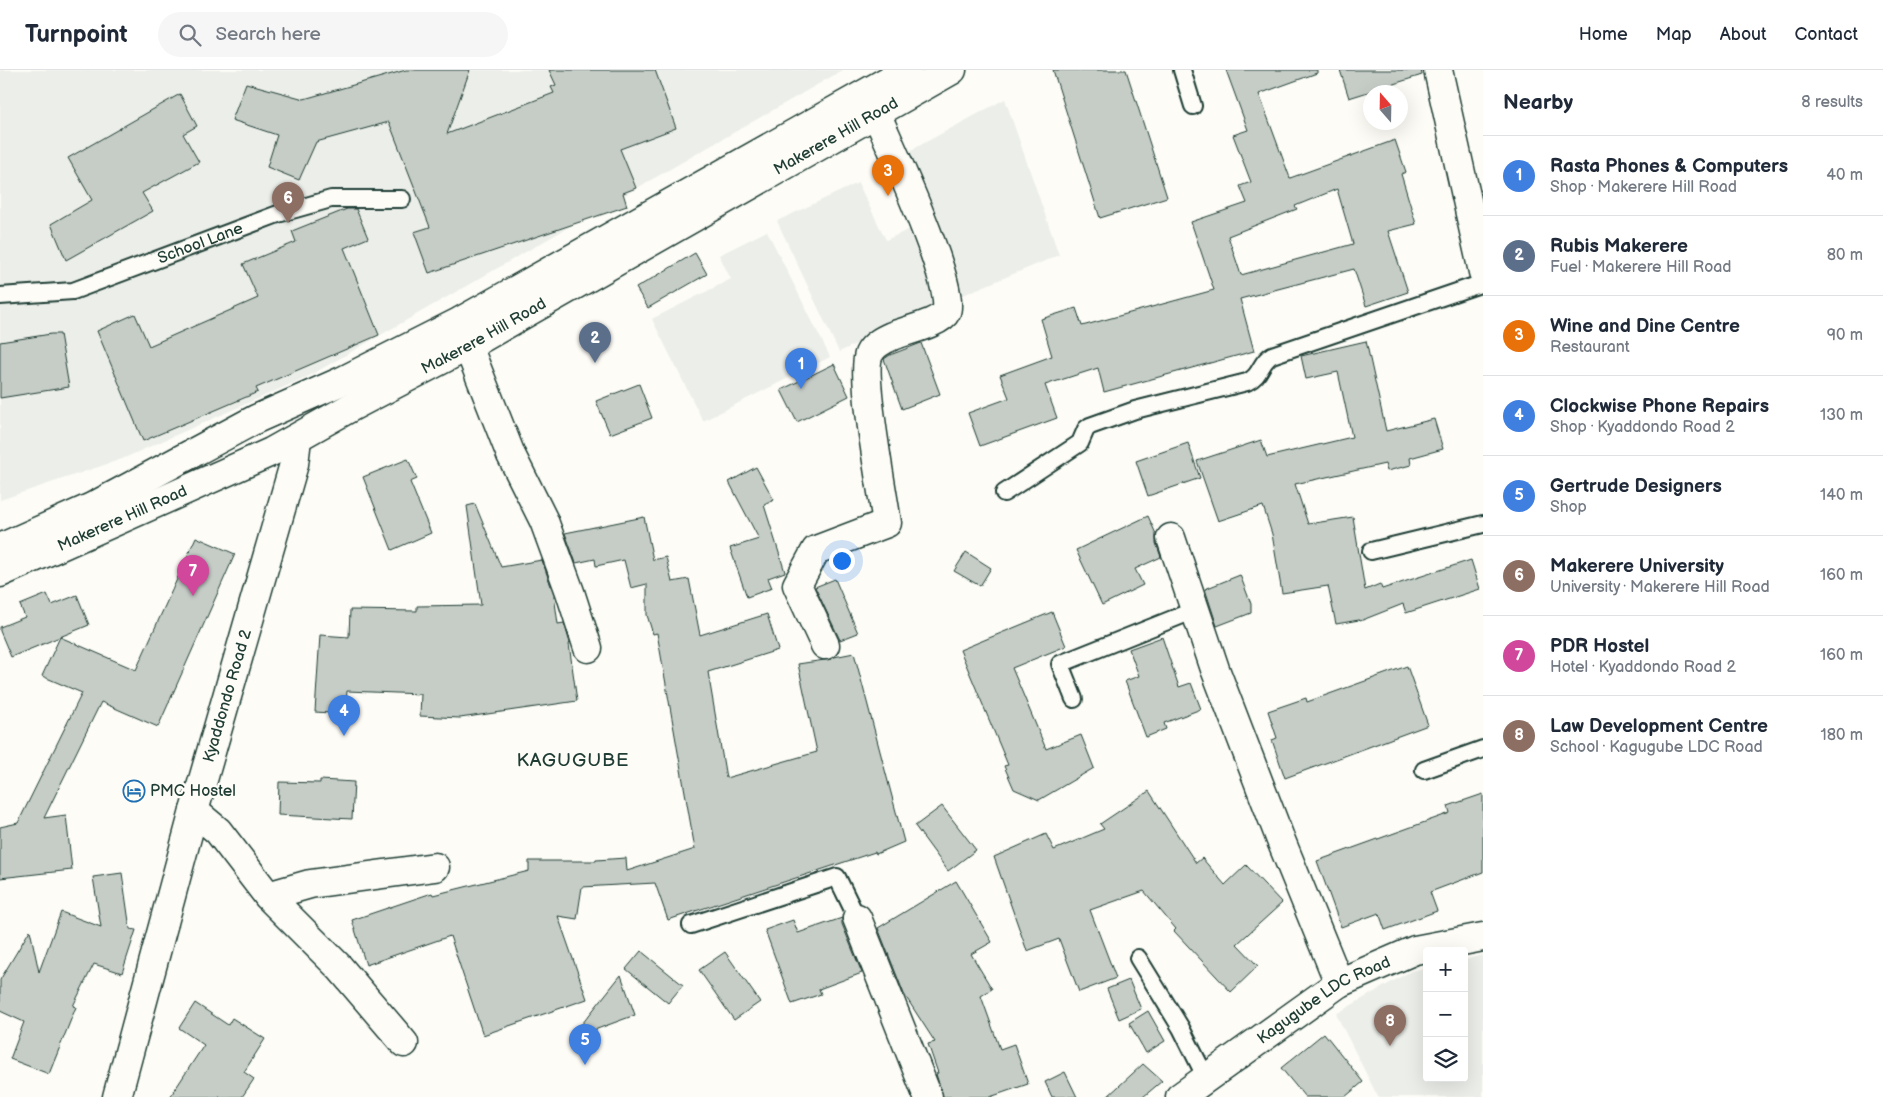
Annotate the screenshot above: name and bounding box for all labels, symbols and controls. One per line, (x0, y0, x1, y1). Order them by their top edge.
search box (158, 12, 508, 57)
text: Turnpoint (25, 20, 128, 49)
icon: search (176, 21, 204, 49)
text: Search here (216, 23, 321, 46)
text: Home (1579, 24, 1628, 45)
text: Map (1656, 24, 1692, 45)
text: About (1720, 24, 1767, 45)
text: Contact (1795, 24, 1858, 45)
north arrow (1363, 85, 1408, 130)
text: Nearby (1503, 90, 1573, 115)
street label: Makerere Hill Road (770, 93, 901, 179)
text: 8 results (1801, 93, 1863, 112)
pin: 3 (872, 155, 904, 196)
text: Rasta Phones & Computers (1550, 155, 1788, 178)
text: 1 (1516, 166, 1522, 185)
text: 40 m (1826, 166, 1863, 185)
text: Shop · Makerere Hill Road (1550, 178, 1737, 197)
pin: 6 (272, 182, 304, 223)
street label: School Lane (155, 218, 246, 268)
text: Rubis Makerere (1550, 235, 1688, 258)
text: 2 (1514, 246, 1524, 265)
text: 80 m (1827, 246, 1863, 265)
text: Fuel · Makerere Hill Road (1550, 258, 1732, 277)
street label: Makerere Hill Road (418, 294, 550, 378)
text: Wine and Dine Centre (1550, 315, 1740, 338)
pin: 2 (579, 322, 611, 363)
text: 3 (1514, 326, 1524, 345)
text: 90 m (1827, 326, 1863, 345)
text: Restaurant (1550, 338, 1630, 357)
pin: 1 (785, 348, 817, 389)
text: Clockwise Phone Repairs (1550, 395, 1769, 418)
text: 4 (1514, 406, 1524, 425)
text: 130 m (1820, 406, 1863, 425)
text: Shop · Kyaddondo Road 2 (1550, 418, 1735, 437)
text: Gertrude Designers (1550, 475, 1722, 498)
street label: Makerere Hill Road (55, 481, 190, 556)
text: 5 (1514, 486, 1524, 505)
text: 140 m (1820, 486, 1863, 505)
text: Shop (1550, 498, 1587, 517)
your location (829, 548, 855, 574)
pin: 7 (177, 555, 209, 596)
text: Makerere University (1550, 555, 1724, 578)
text: 6 (1514, 566, 1524, 585)
text: 160 m (1820, 566, 1863, 585)
text: University · Makerere Hill Road (1550, 578, 1770, 597)
street label: Kyaddondo Road 2 (199, 627, 255, 765)
text: PDR Hostel (1550, 635, 1649, 658)
text: 7 (1515, 646, 1523, 665)
text: 160 m (1820, 646, 1863, 665)
text: Hotel · Kyaddondo Road 2 (1550, 658, 1736, 677)
pin: 4 (328, 695, 360, 736)
text: Law Development Centre (1550, 715, 1768, 738)
text: 8 (1514, 726, 1524, 745)
text: 180 m (1821, 726, 1863, 745)
text: School · Kagugube LDC Road (1550, 738, 1763, 757)
district label: KAGUGUBE (516, 749, 630, 772)
hotel icon: PMC Hostel (122, 779, 146, 803)
place label: PMC Hostel (150, 782, 236, 801)
map controls (1423, 947, 1468, 1082)
button: + (1423, 947, 1468, 992)
street label: Kagugube LDC Road (1253, 952, 1393, 1048)
button: − (1423, 992, 1468, 1037)
pin: 8 (1374, 1005, 1406, 1046)
pin: 5 (569, 1024, 601, 1065)
button: layers (1423, 1037, 1468, 1082)

